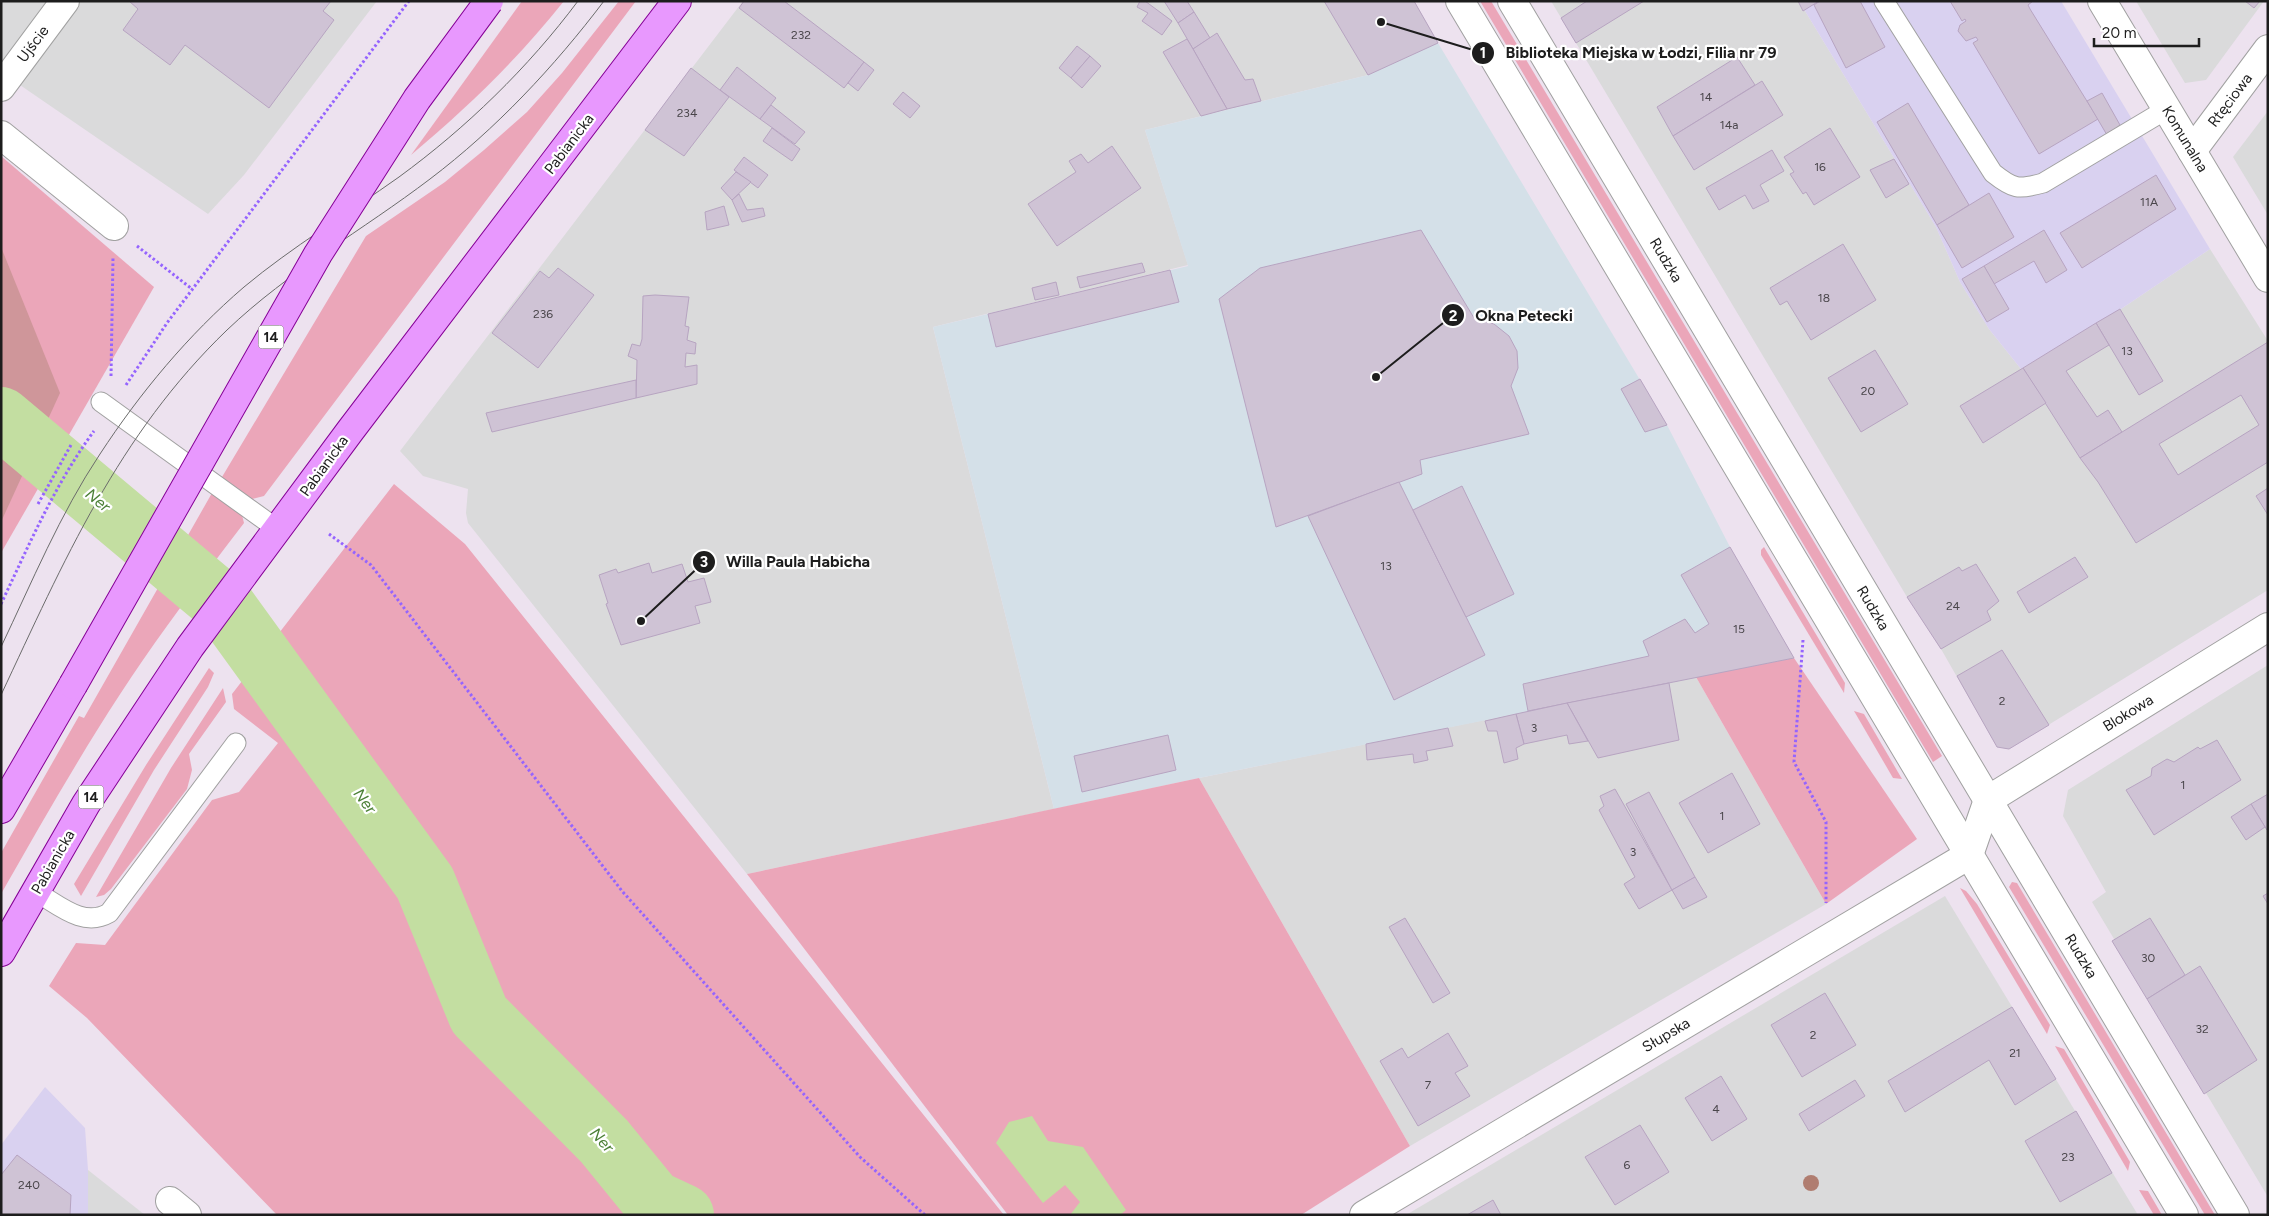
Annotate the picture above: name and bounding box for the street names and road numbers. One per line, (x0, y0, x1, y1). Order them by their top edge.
street label: Ujście (13, 22, 53, 66)
street label: Rtęciowa (2204, 70, 2256, 130)
street label: Komunalna (2158, 103, 2212, 175)
street label: Pabianicka (540, 110, 598, 178)
street label: Rudzka (1646, 234, 1686, 286)
road number: 14 (258, 326, 284, 348)
street label: Pabianicka (296, 432, 352, 500)
street label: Rudzka (1853, 582, 1893, 634)
street label: Blokowa (2099, 691, 2157, 735)
road number: 14 (78, 786, 104, 809)
street label: Pabianicka (27, 827, 79, 897)
street label: Rudzka (2061, 930, 2101, 982)
street label: Słupska (1639, 1014, 1693, 1056)

